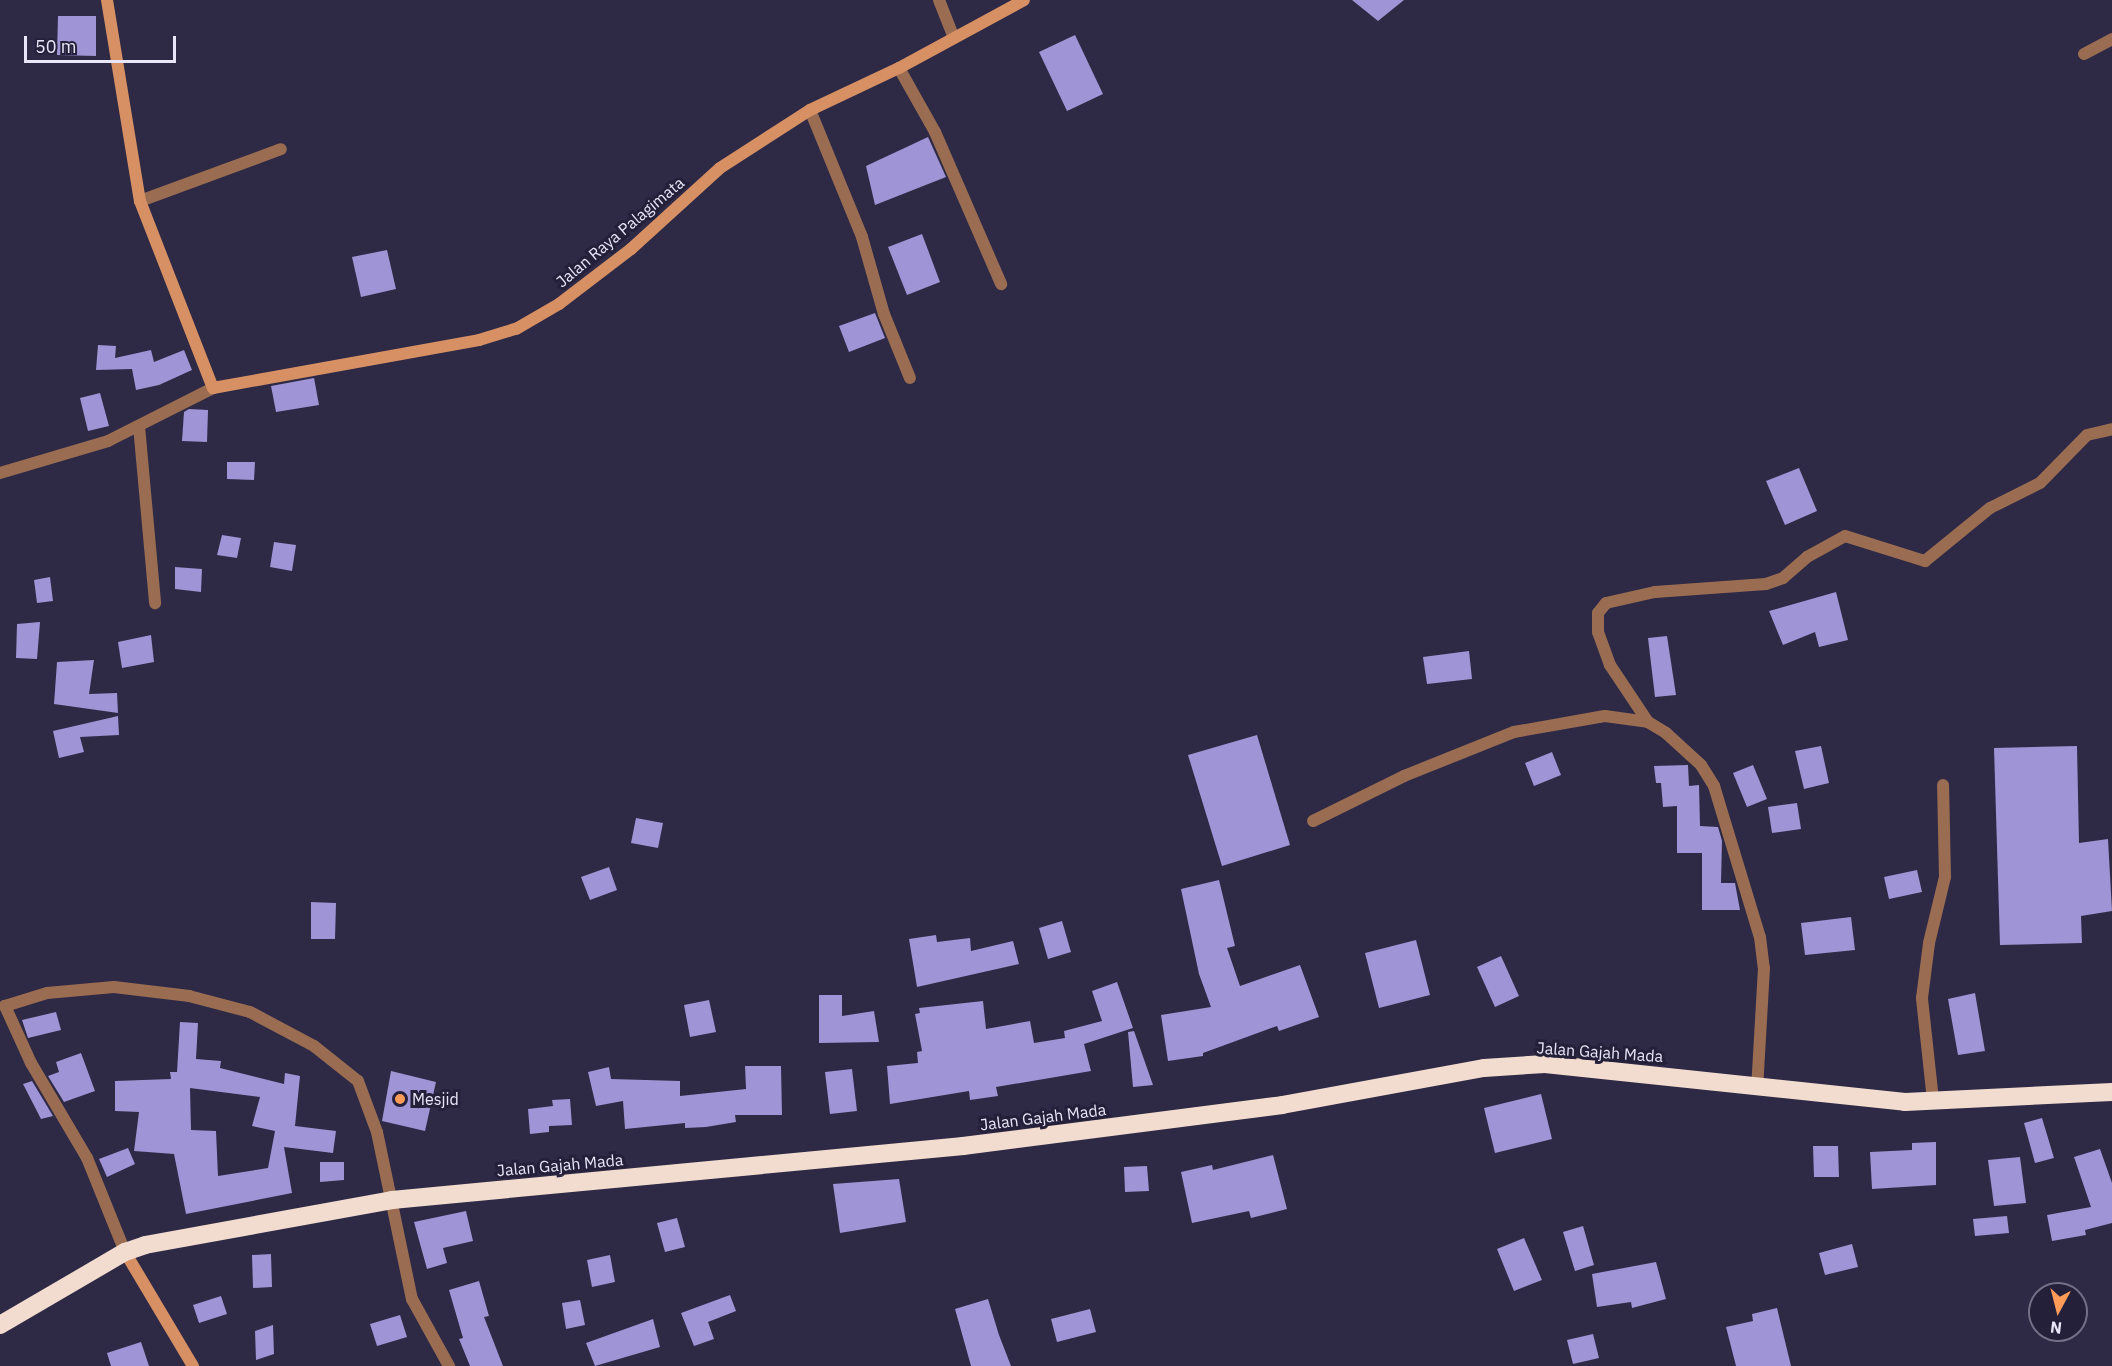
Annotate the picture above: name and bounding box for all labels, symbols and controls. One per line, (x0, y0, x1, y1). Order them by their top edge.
scale bar (27, 24, 178, 62)
text: 50 m (35, 35, 77, 58)
street label: Jalan Raya Palagimata (552, 173, 688, 291)
street label: Jalan Gajah Mada (1536, 1038, 1664, 1066)
place label: Mesjid (412, 1089, 459, 1109)
marker: Mesjid (393, 1092, 407, 1106)
street label: Jalan Gajah Mada (979, 1100, 1107, 1134)
street label: Jalan Gajah Mada (496, 1150, 624, 1180)
north arrow (2028, 1282, 2088, 1342)
text: N (2049, 1317, 2063, 1339)

